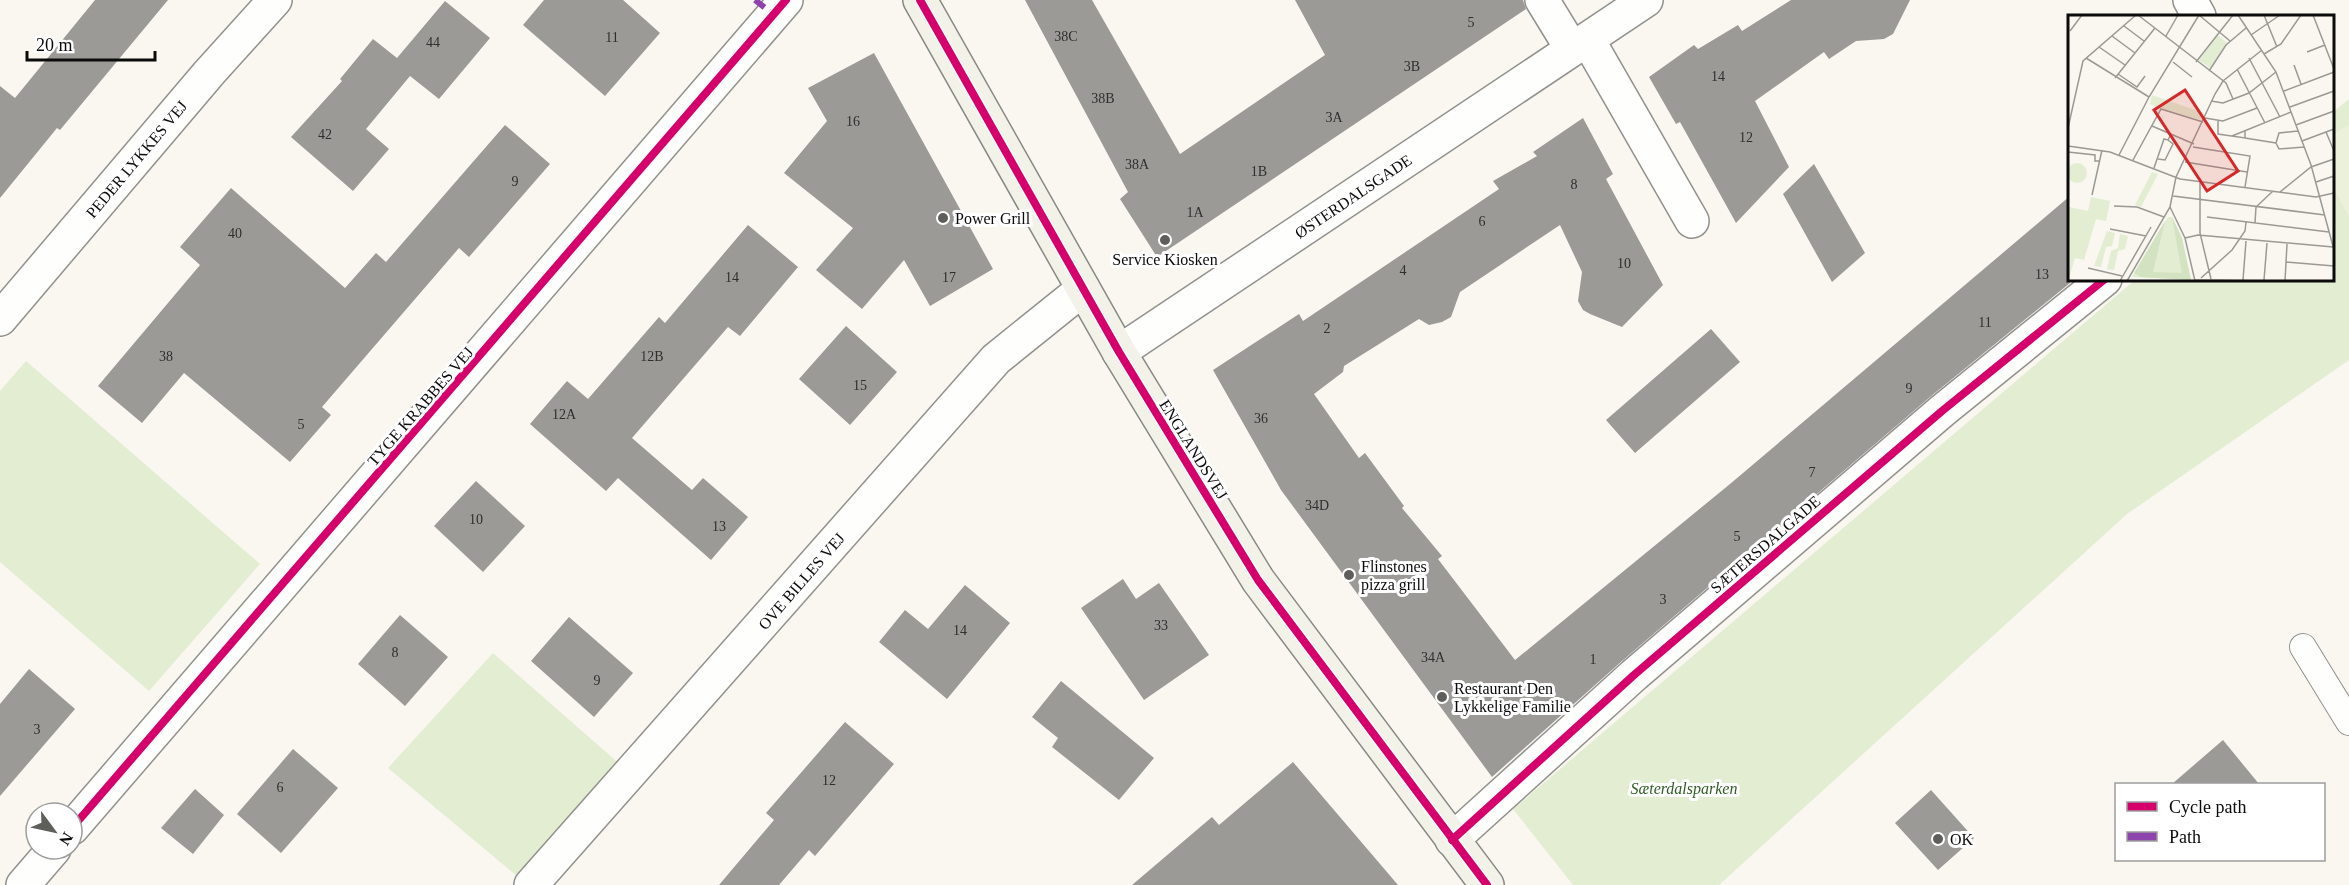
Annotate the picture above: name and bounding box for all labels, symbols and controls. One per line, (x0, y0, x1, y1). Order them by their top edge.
house number: 5 (1468, 15, 1475, 30)
inset map (2068, 15, 2334, 280)
scale bar (27, 24, 154, 62)
house number: 38C (1054, 29, 1078, 44)
house number: 11 (605, 30, 619, 45)
text: 20 m (36, 35, 73, 55)
house number: 44 (426, 35, 440, 50)
house number: 3B (1404, 59, 1420, 74)
house number: 14 (1711, 69, 1725, 84)
house number: 38B (1091, 91, 1115, 106)
street label: PEDER LYKKES VEJ (82, 97, 190, 221)
house number: 3A (1325, 110, 1343, 125)
house number: 16 (846, 114, 860, 129)
house number: 42 (318, 127, 332, 142)
house number: 12 (1739, 130, 1753, 145)
street label: ØSTERDALSGADE (1292, 151, 1415, 242)
house number: 38A (1125, 157, 1150, 172)
house number: 1B (1251, 164, 1267, 179)
house number: 9 (512, 174, 519, 189)
house number: 8 (1571, 177, 1578, 192)
house number: 1A (1186, 205, 1204, 220)
place label: Power Grill (955, 210, 1031, 227)
marker: Power Grill (936, 211, 950, 225)
house number: 6 (1479, 214, 1486, 229)
house number: 40 (228, 226, 242, 241)
marker: Service Kiosken (1158, 233, 1172, 247)
place label: Service Kiosken (1112, 251, 1218, 268)
house number: 10 (1617, 256, 1631, 271)
house number: 4 (1400, 263, 1407, 278)
house number: 13 (2035, 267, 2049, 282)
house number: 14 (725, 270, 739, 285)
house number: 17 (942, 270, 956, 285)
house number: 11 (1978, 315, 1992, 330)
house number: 2 (1324, 321, 1331, 336)
street label: TYGE KRABBES VEJ (364, 343, 477, 469)
house number: 38 (159, 349, 173, 364)
house number: 12B (640, 349, 664, 364)
house number: 15 (853, 378, 867, 393)
house number: 9 (1906, 381, 1913, 396)
street label: ENGLANDSVEJ (1156, 397, 1231, 502)
house number: 12A (552, 407, 577, 422)
house number: 36 (1254, 411, 1268, 426)
house number: 5 (298, 417, 305, 432)
house number: 7 (1809, 465, 1816, 480)
street label: SÆTERSDALGADE (1707, 492, 1824, 597)
house number: 34D (1305, 498, 1329, 513)
house number: 10 (469, 512, 483, 527)
house number: 13 (712, 519, 726, 534)
house number: 5 (1734, 529, 1741, 544)
street label: OVE BILLES VEJ (755, 530, 848, 633)
place label: Flinstones pizza grill (1361, 558, 1427, 594)
marker: Flinstones pizza grill (1342, 568, 1356, 582)
house number: 3 (1660, 592, 1667, 607)
house number: 33 (1154, 618, 1168, 633)
house number: 14 (953, 623, 967, 638)
house number: 8 (392, 645, 399, 660)
house number: 34A (1421, 650, 1446, 665)
house number: 1 (1590, 652, 1597, 667)
house number: 9 (594, 673, 601, 688)
place label: Restaurant Den Lykkelige Familie (1454, 680, 1571, 716)
marker: Restaurant Den Lykkelige Familie (1435, 690, 1449, 704)
house number: 3 (34, 722, 41, 737)
house number: 12 (822, 773, 836, 788)
house number: 6 (277, 780, 284, 795)
park label: Sæterdalsparken (1631, 780, 1737, 798)
legend (2115, 783, 2325, 861)
text: Cycle path (2169, 797, 2246, 817)
north arrow (24, 801, 84, 861)
text: Path (2169, 827, 2201, 847)
text: N (56, 829, 76, 849)
place label: OK (1950, 831, 1974, 848)
marker: OK (1931, 832, 1945, 846)

